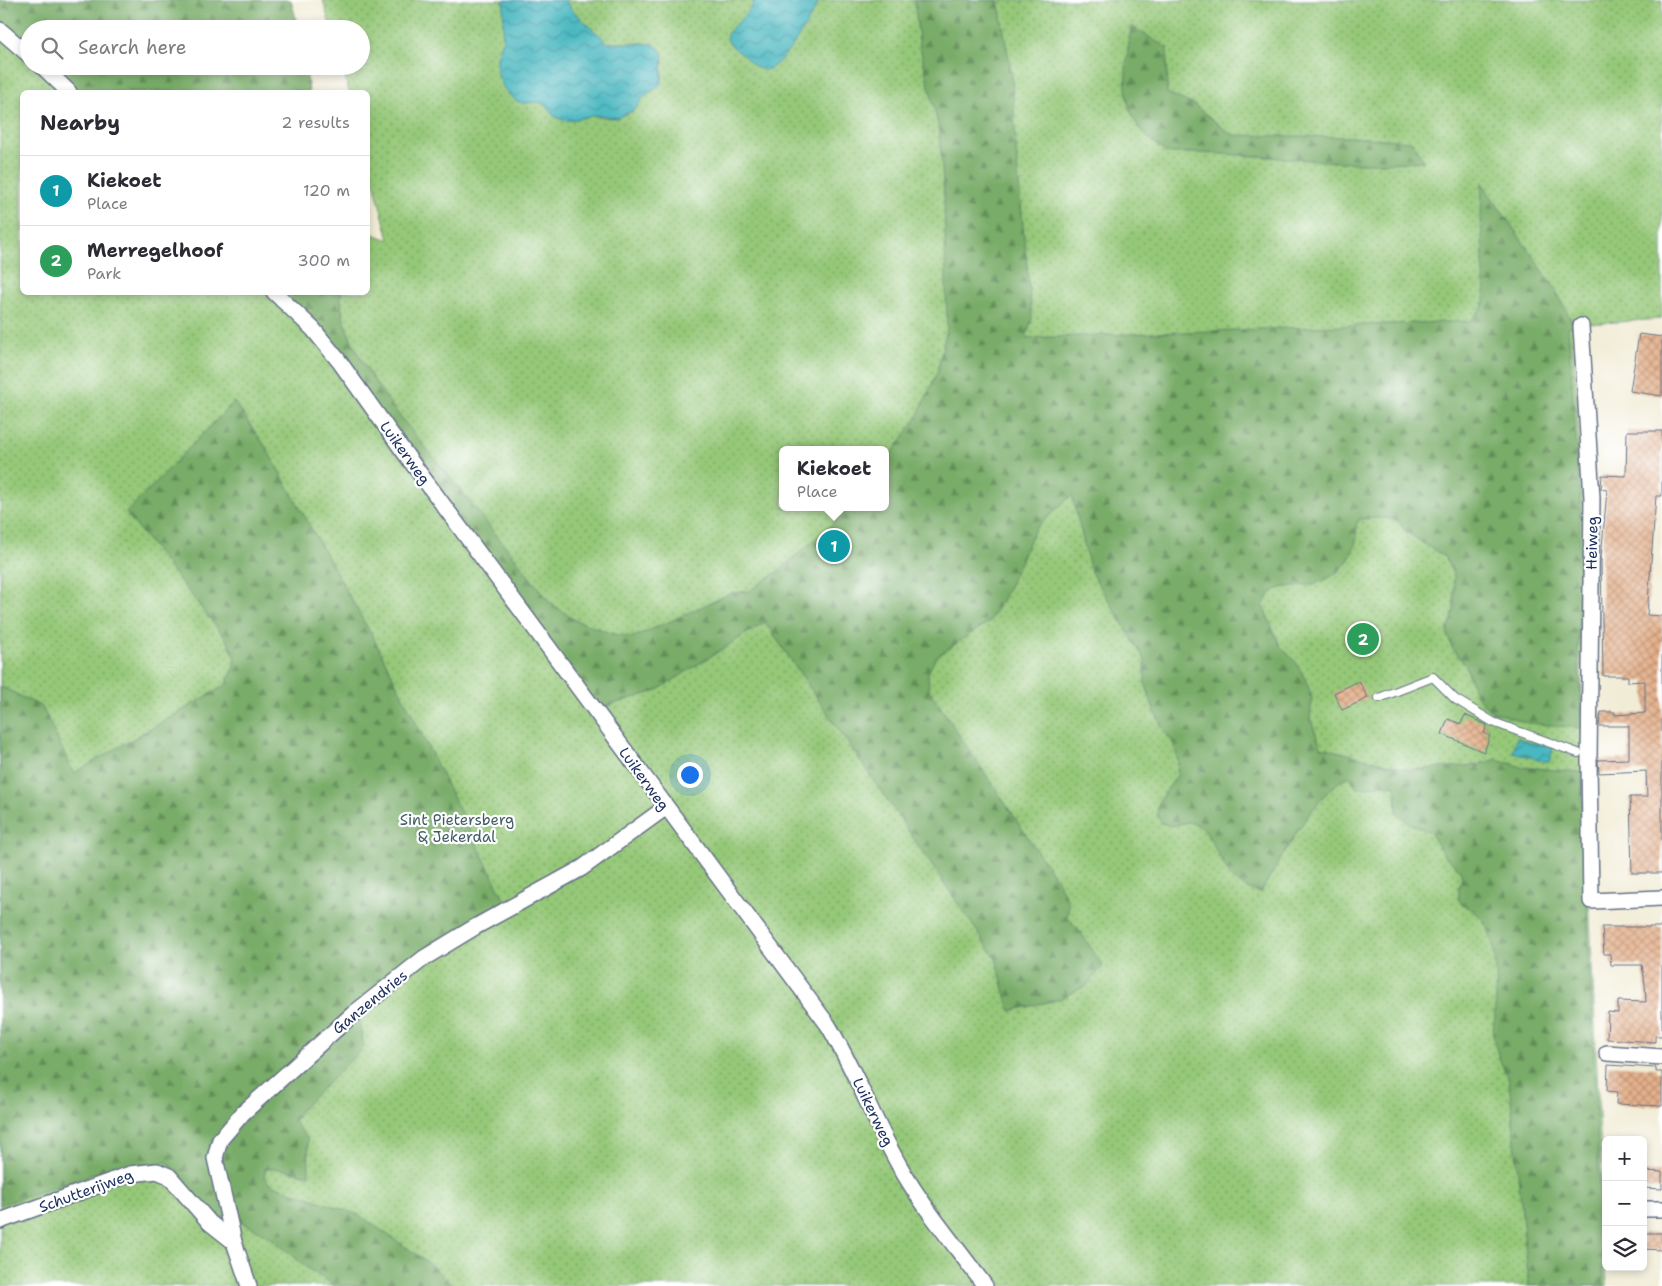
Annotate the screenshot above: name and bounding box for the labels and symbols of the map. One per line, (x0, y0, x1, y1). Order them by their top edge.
street label: Luikerweg (375, 417, 435, 489)
street label: Heiweg (1582, 516, 1602, 570)
pin: 1 (818, 527, 850, 565)
pin: 2 (1347, 620, 1379, 658)
street label: Luikerweg (614, 743, 674, 815)
your location (677, 762, 703, 788)
park label: Sint Pietersberg & Jekerdal (400, 810, 514, 847)
street label: Ganzendries (328, 965, 412, 1039)
street label: Luikerweg (848, 1074, 898, 1150)
street label: Schutterijweg (36, 1165, 136, 1217)

